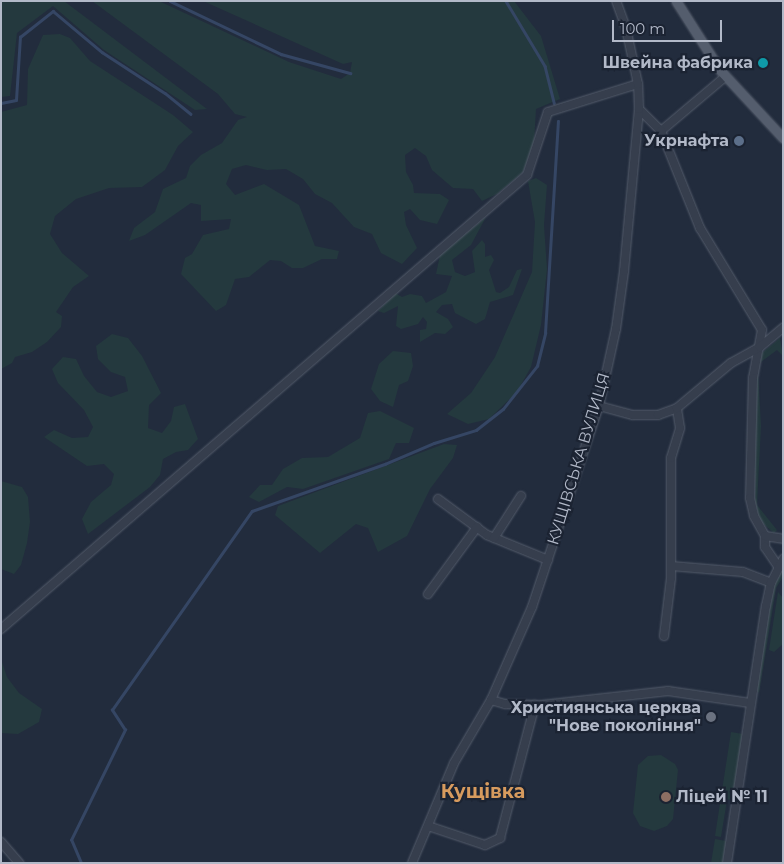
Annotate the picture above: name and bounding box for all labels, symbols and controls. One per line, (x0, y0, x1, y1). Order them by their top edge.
scale bar (614, 10, 724, 42)
text: 100 m (620, 19, 665, 38)
place label: Швейна фабрика (602, 53, 753, 73)
marker: Швейна фабрика (757, 57, 769, 69)
place label: Укрнафта (644, 131, 729, 151)
marker: Укрнафта (733, 135, 745, 147)
street label: КУЩІВСЬКА ВУЛИЦЯ (544, 371, 614, 547)
place label: Християнська церква "Нове покоління" (511, 698, 701, 736)
marker: Християнська церква "Нове покоління" (705, 711, 717, 723)
district label: Кущівка (441, 781, 525, 803)
place label: Ліцей № 11 (676, 787, 768, 807)
marker: Ліцей № 11 (660, 791, 672, 803)

